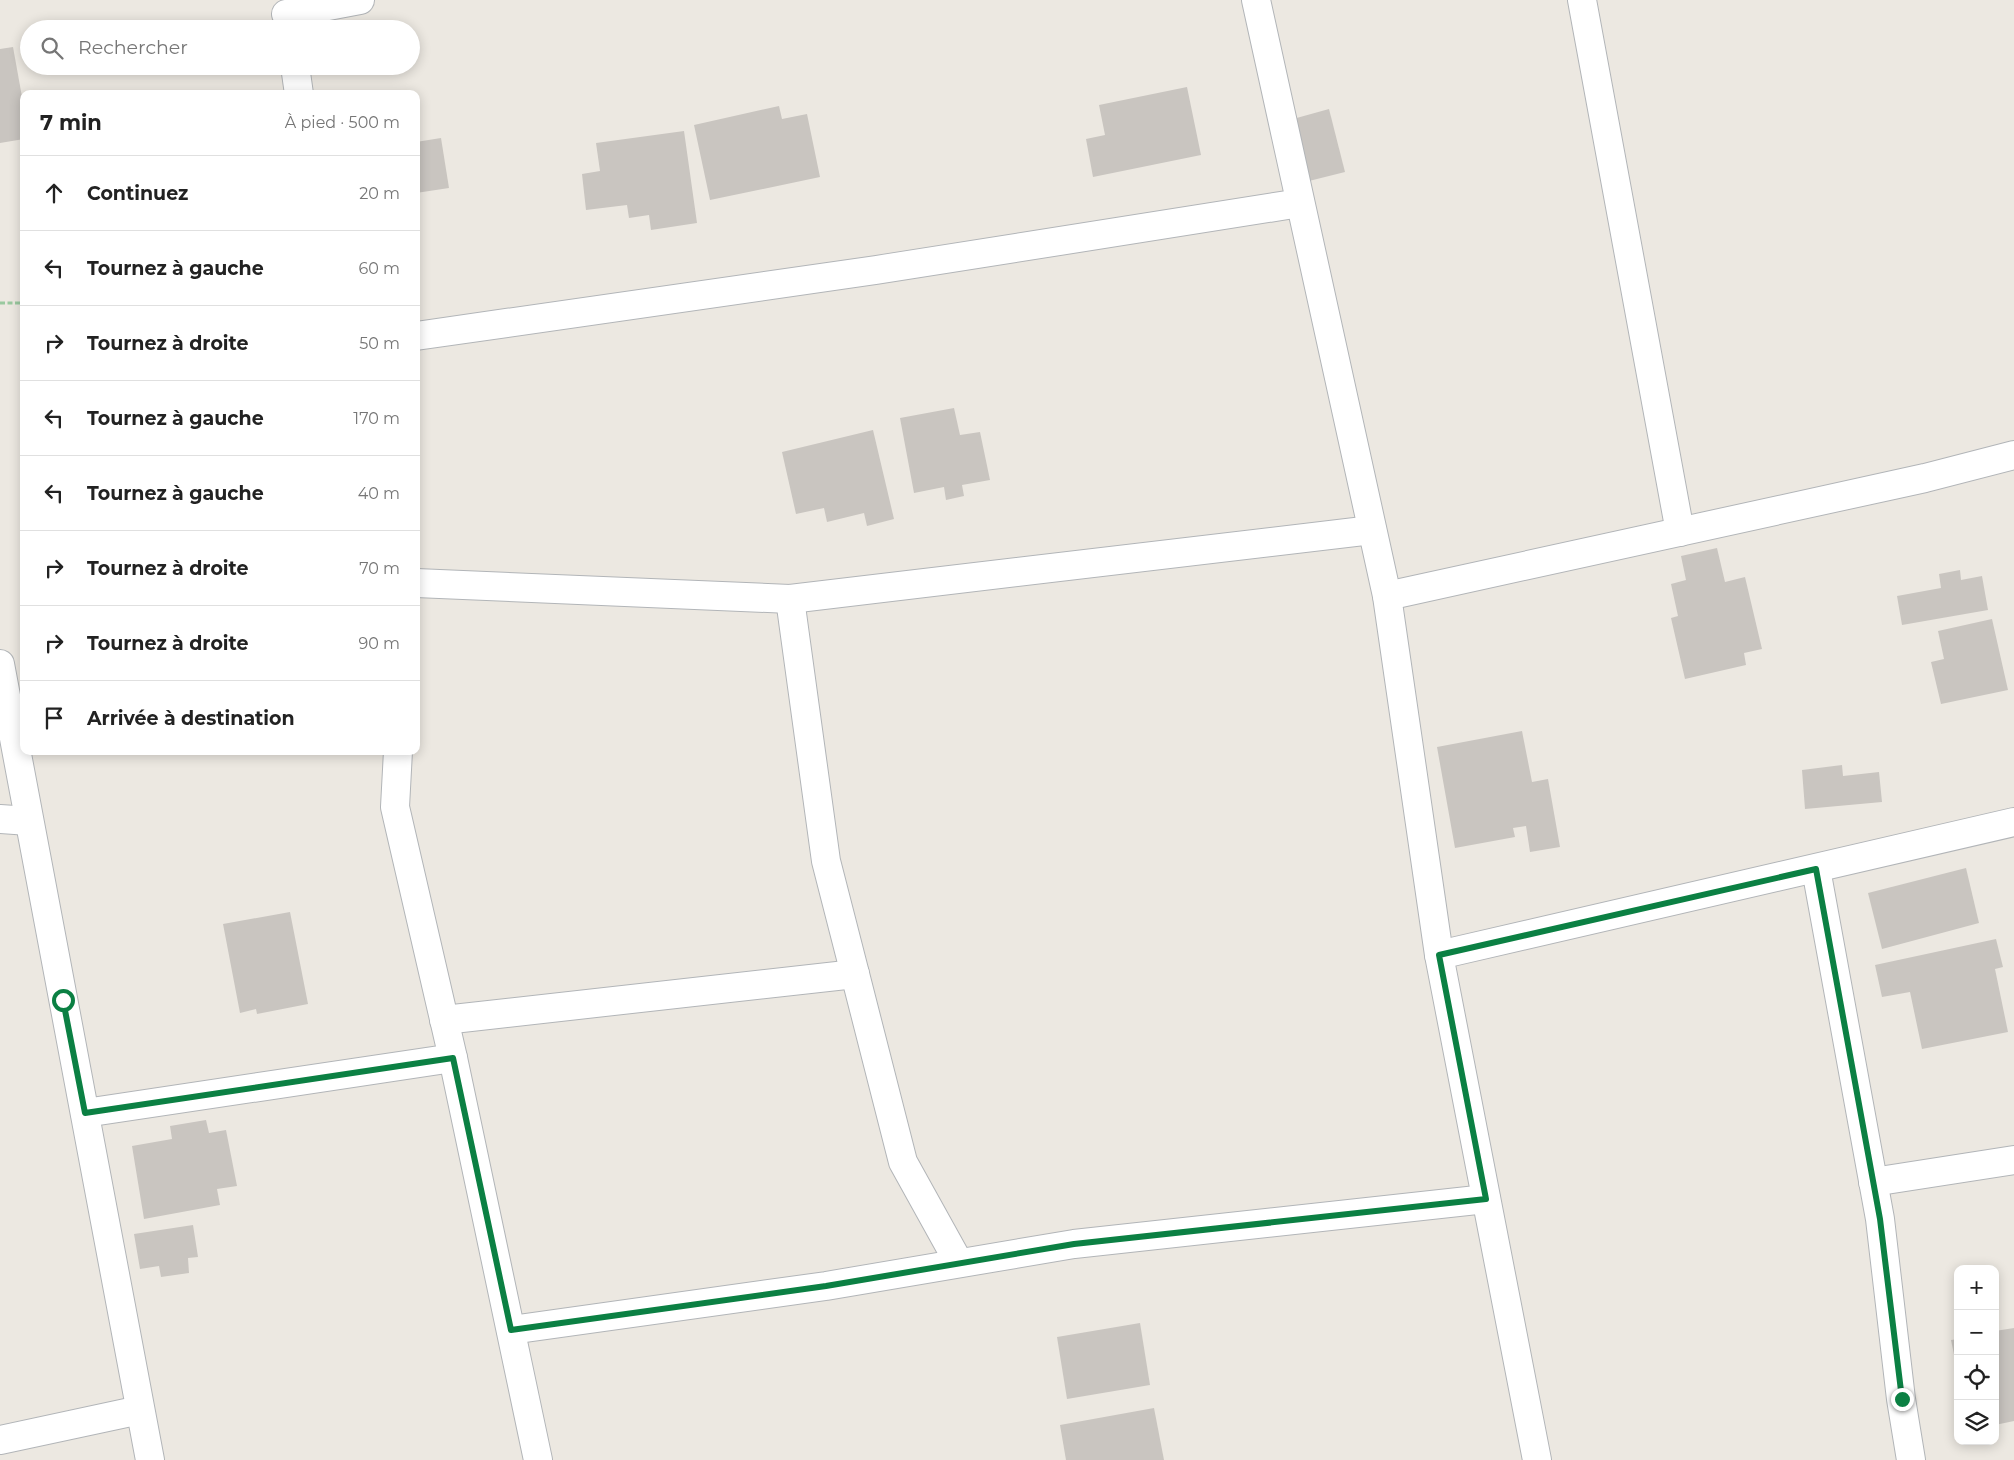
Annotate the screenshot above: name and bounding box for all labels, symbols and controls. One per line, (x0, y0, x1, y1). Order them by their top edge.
search box (20, 20, 420, 75)
icon: search (38, 34, 66, 62)
text: Rechercher (78, 36, 188, 59)
text: 7 min (40, 110, 102, 135)
text: À pied · 500 m (285, 113, 400, 132)
icon: ahead (40, 179, 68, 207)
text: Continuez (87, 182, 188, 205)
text: 20 m (359, 184, 400, 203)
icon: left (40, 254, 68, 282)
text: Tournez à gauche (87, 257, 264, 280)
text: 60 m (358, 259, 400, 278)
icon: right (40, 329, 68, 357)
text: Tournez à droite (87, 332, 248, 355)
text: 50 m (359, 334, 400, 353)
icon: left (40, 404, 68, 432)
text: Tournez à gauche (87, 407, 264, 430)
text: 170 m (353, 409, 400, 428)
icon: left (40, 479, 68, 507)
text: Tournez à gauche (87, 482, 264, 505)
text: 40 m (358, 484, 400, 503)
icon: right (40, 554, 68, 582)
text: Tournez à droite (87, 557, 248, 580)
text: 70 m (359, 559, 400, 578)
icon: right (40, 629, 68, 657)
text: Tournez à droite (87, 632, 248, 655)
text: 90 m (358, 634, 400, 653)
icon: arrive (40, 704, 68, 732)
text: Arrivée à destination (87, 707, 295, 730)
route start (52, 989, 75, 1012)
map controls (1954, 1265, 1999, 1445)
button: + (1954, 1265, 1999, 1310)
button: − (1954, 1310, 1999, 1355)
button: locate (1954, 1355, 1999, 1400)
route end (1891, 1388, 1914, 1411)
button: layers (1954, 1400, 1999, 1445)

